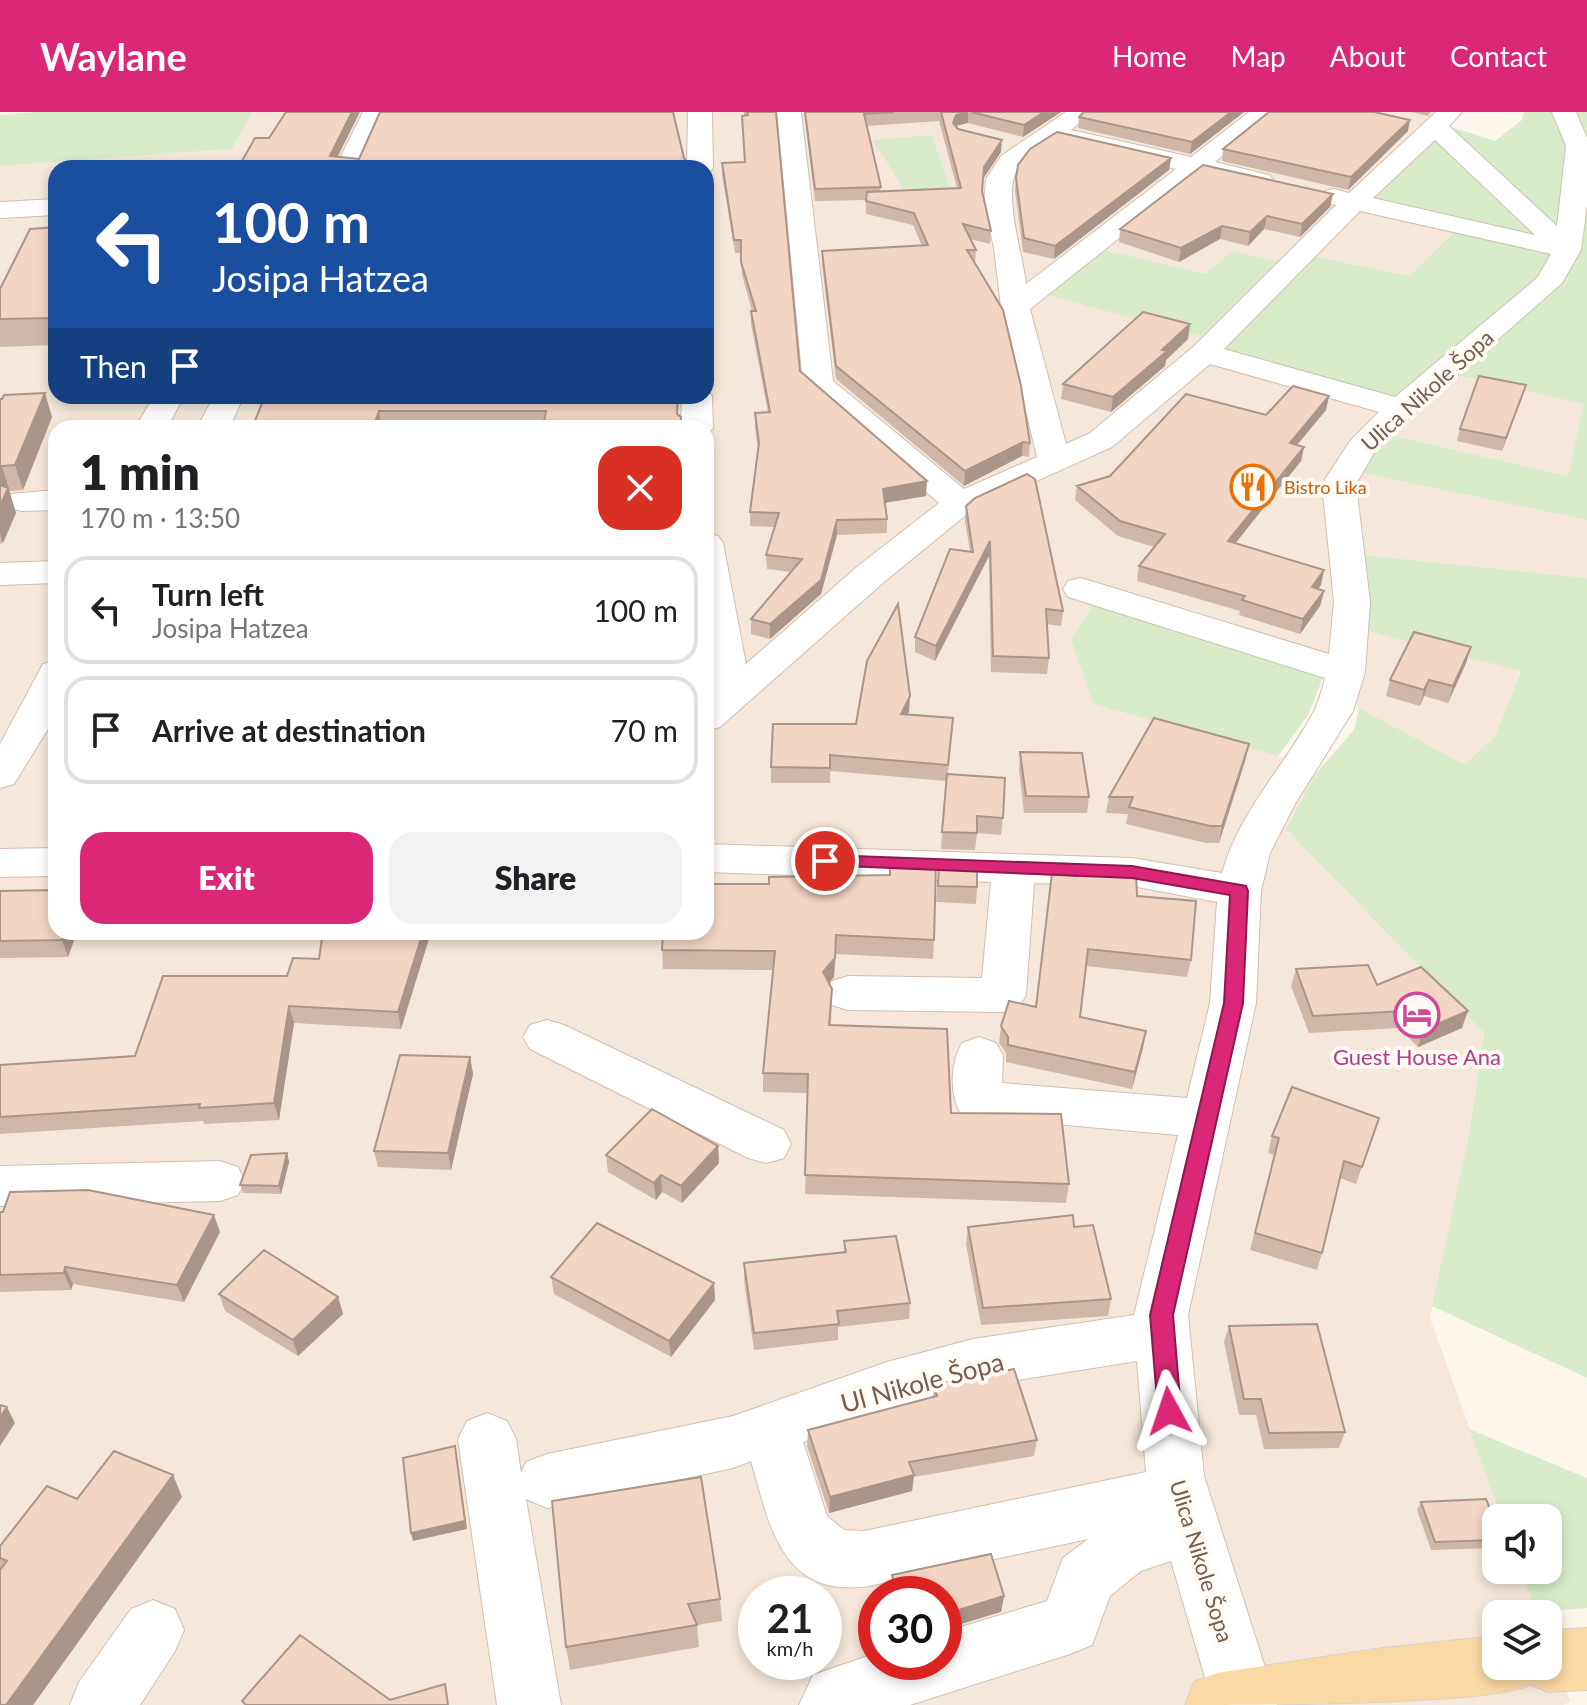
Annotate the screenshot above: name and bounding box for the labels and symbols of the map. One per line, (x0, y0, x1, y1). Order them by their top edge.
street label: Ulica Nikole Šopa (1355, 324, 1499, 456)
restaurant icon: Bistro Lika (1229, 463, 1277, 511)
place label: Bistro Lika (1284, 476, 1367, 498)
pin (791, 827, 859, 895)
hotel icon: Guest House Ana (1393, 991, 1441, 1039)
place label: Guest House Ana (1333, 1043, 1501, 1070)
street label: Ul Nikole Šopa (837, 1345, 1007, 1419)
position arrow (1127, 1369, 1211, 1453)
street label: Ulica Nikole Šopa (1164, 1476, 1240, 1646)
speed limit sign: 30 (858, 1576, 962, 1680)

